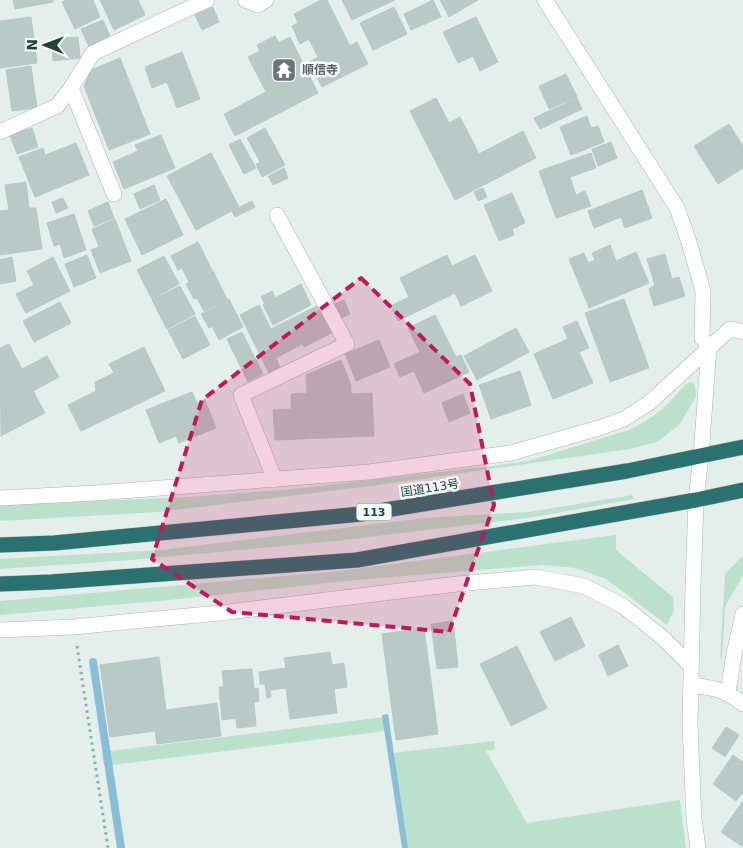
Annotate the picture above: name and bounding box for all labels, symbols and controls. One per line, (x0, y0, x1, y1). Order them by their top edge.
north arrow (20, 20, 70, 70)
text: N (24, 39, 40, 51)
temple icon: 順信寺 (271, 57, 297, 83)
place label: 順信寺 (302, 63, 338, 77)
street label: 国道113号 (400, 476, 460, 500)
road number: 113 (356, 504, 392, 520)

